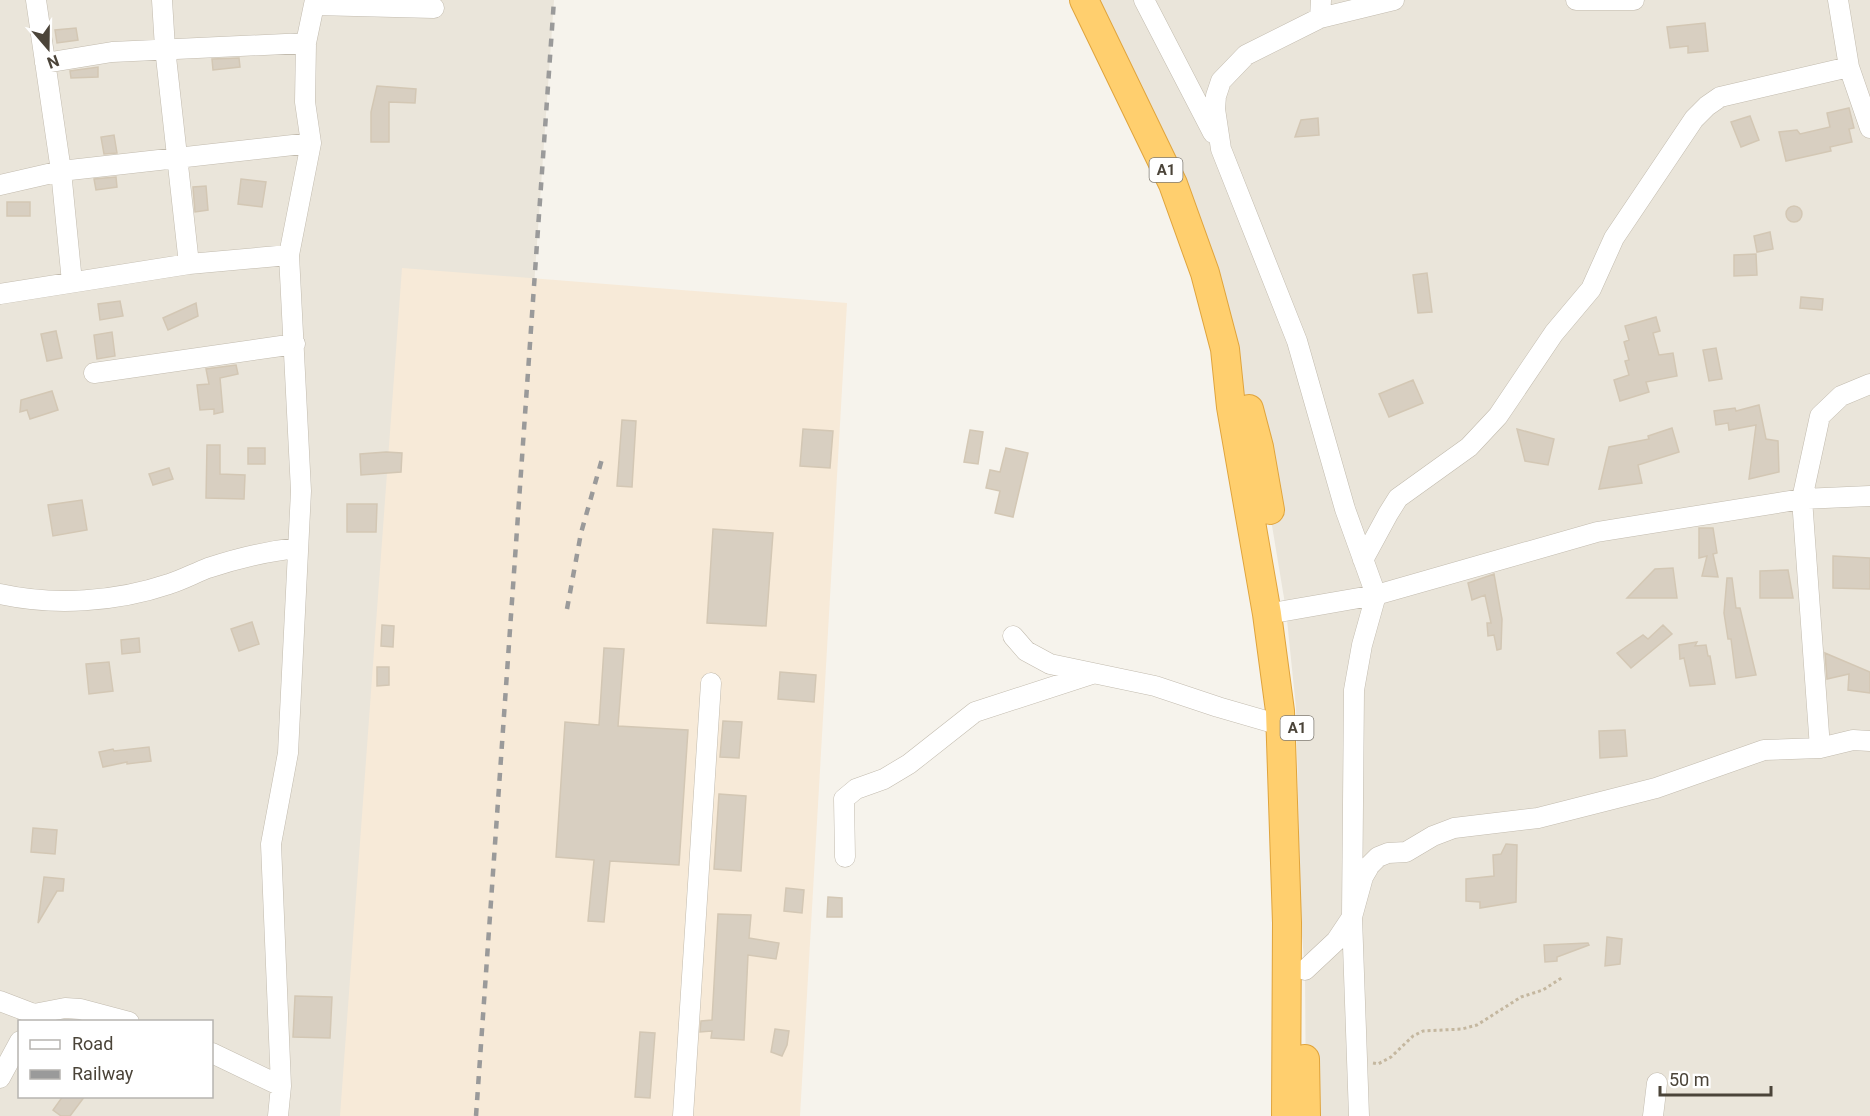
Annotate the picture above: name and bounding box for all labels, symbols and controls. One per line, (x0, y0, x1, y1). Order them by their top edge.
north arrow (18, 18, 78, 78)
text: N (44, 51, 62, 72)
road number: A1 (1150, 158, 1182, 182)
road number: A1 (1280, 716, 1314, 740)
legend (18, 1020, 213, 1098)
text: Road (72, 1033, 113, 1054)
scale bar (1660, 1059, 1771, 1097)
text: Railway (72, 1063, 134, 1084)
text: 50 m (1669, 1069, 1709, 1090)

